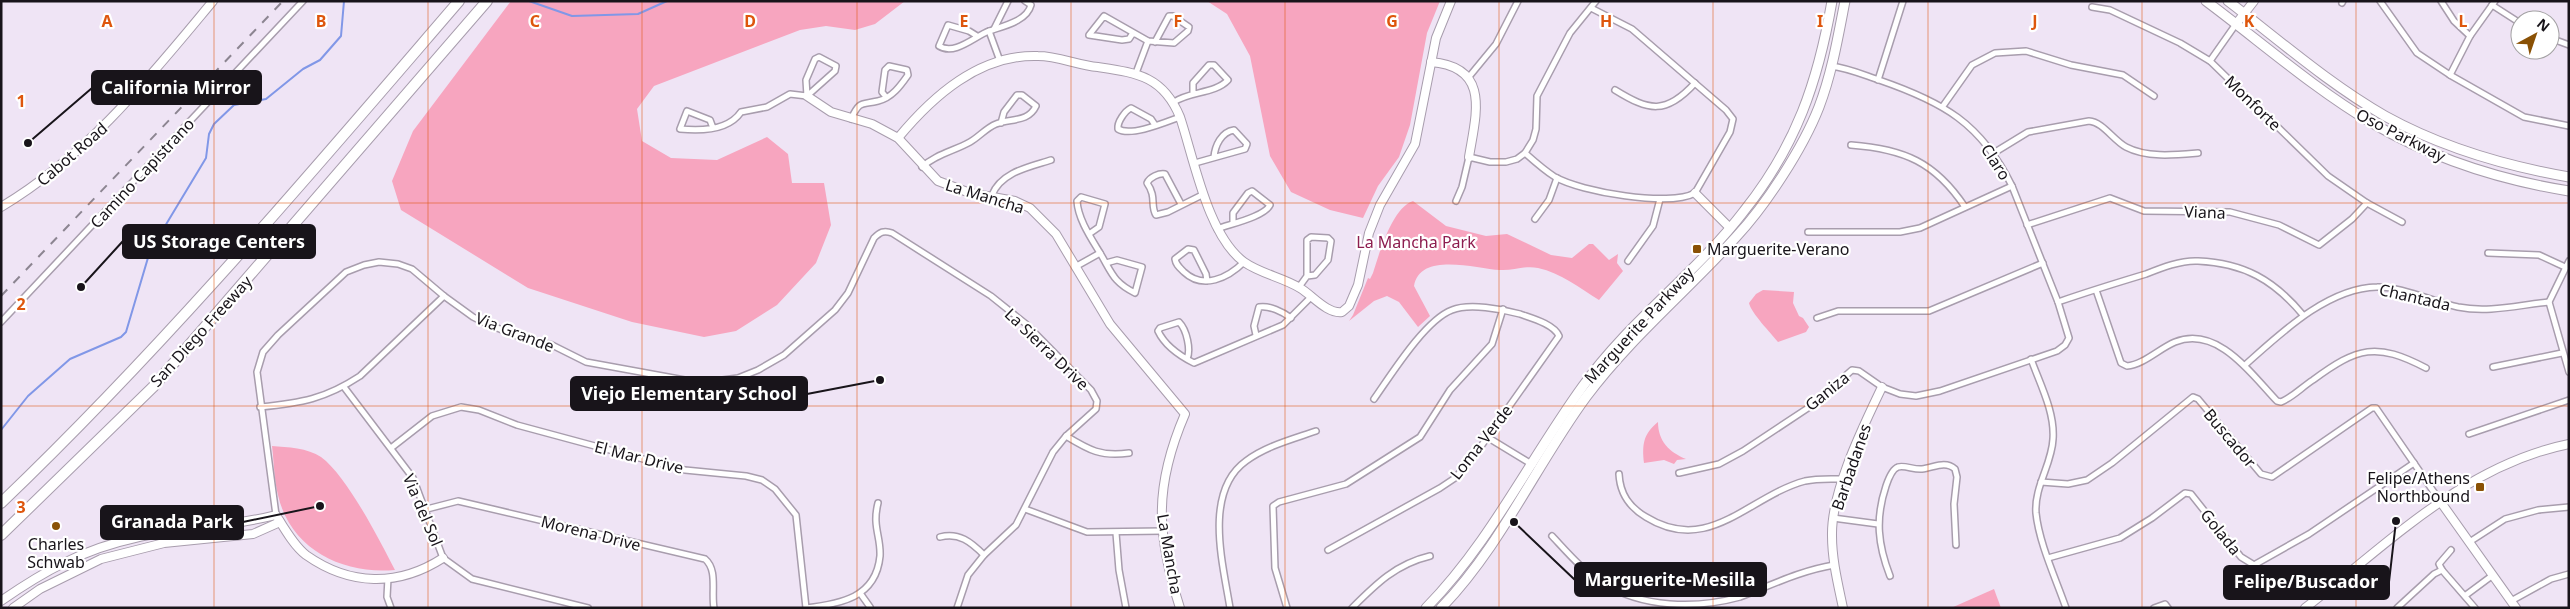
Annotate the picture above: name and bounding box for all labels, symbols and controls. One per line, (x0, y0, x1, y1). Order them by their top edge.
text: A (101, 10, 113, 32)
text: B (316, 10, 326, 32)
text: C (530, 10, 540, 32)
text: D (744, 10, 756, 32)
text: E (960, 10, 969, 32)
text: F (1174, 10, 1182, 32)
text: G (1386, 10, 1398, 32)
text: H (1600, 10, 1612, 32)
text: I (1817, 10, 1823, 32)
text: J (2030, 10, 2038, 32)
text: K (2244, 10, 2255, 32)
text: L (2459, 10, 2468, 32)
north arrow (2510, 10, 2560, 60)
text: N (2533, 14, 2554, 36)
callout: California Mirror (92, 71, 261, 104)
street label: Monforte (2220, 71, 2286, 135)
text: California Mirror (101, 75, 251, 99)
text: 1 (16, 90, 26, 112)
street label: Oso Parkway (2353, 103, 2450, 167)
street label: Camino Capistrano (85, 113, 199, 233)
street label: Cabot Road (32, 117, 112, 191)
street label: Claro (1976, 140, 2016, 184)
street label: La Mancha (943, 174, 1027, 218)
street label: Viana (2184, 200, 2226, 224)
callout: US Storage Centers (123, 225, 315, 258)
text: US Storage Centers (133, 229, 305, 253)
park label: La Mancha Park (1356, 231, 1476, 253)
place label: Marguerite-Verano (1707, 238, 1850, 260)
marker: Marguerite-Verano (1691, 243, 1703, 255)
street label: Marguerite Parkway (1579, 261, 1699, 388)
street label: San Diego Freeway (145, 270, 257, 391)
street label: Chantada (2377, 278, 2453, 316)
text: 2 (16, 293, 26, 315)
street label: La Sierra Drive (1000, 303, 1094, 395)
street label: Via Grande (473, 307, 557, 357)
street label: Ganiza (1800, 366, 1854, 416)
callout: Viejo Elementary School (571, 377, 807, 410)
text: Viejo Elementary School (581, 381, 797, 405)
street label: Loma Verde (1445, 400, 1517, 484)
street label: Buscador (2199, 404, 2261, 472)
street label: Barbadanes (1826, 421, 1876, 513)
street label: El Mar Drive (592, 435, 686, 479)
place label: Felipe/Athens Northbound (2367, 467, 2470, 507)
street label: Via del Sol (398, 470, 448, 550)
marker: Felipe/Athens Northbound (2474, 481, 2486, 493)
text: 3 (16, 496, 26, 518)
street label: Golada (2196, 504, 2246, 560)
callout: Granada Park (101, 506, 243, 539)
text: Granada Park (111, 509, 234, 533)
street label: Morena Drive (539, 510, 643, 556)
street label: La Mancha (1152, 512, 1188, 596)
marker: Charles Schwab (50, 520, 62, 532)
place label: Charles Schwab (27, 533, 85, 573)
callout: Marguerite-Mesilla (1575, 563, 1766, 596)
callout: Felipe/Buscador (2224, 566, 2389, 599)
text: Marguerite-Mesilla (1585, 567, 1755, 591)
text: Felipe/Buscador (2234, 569, 2378, 593)

